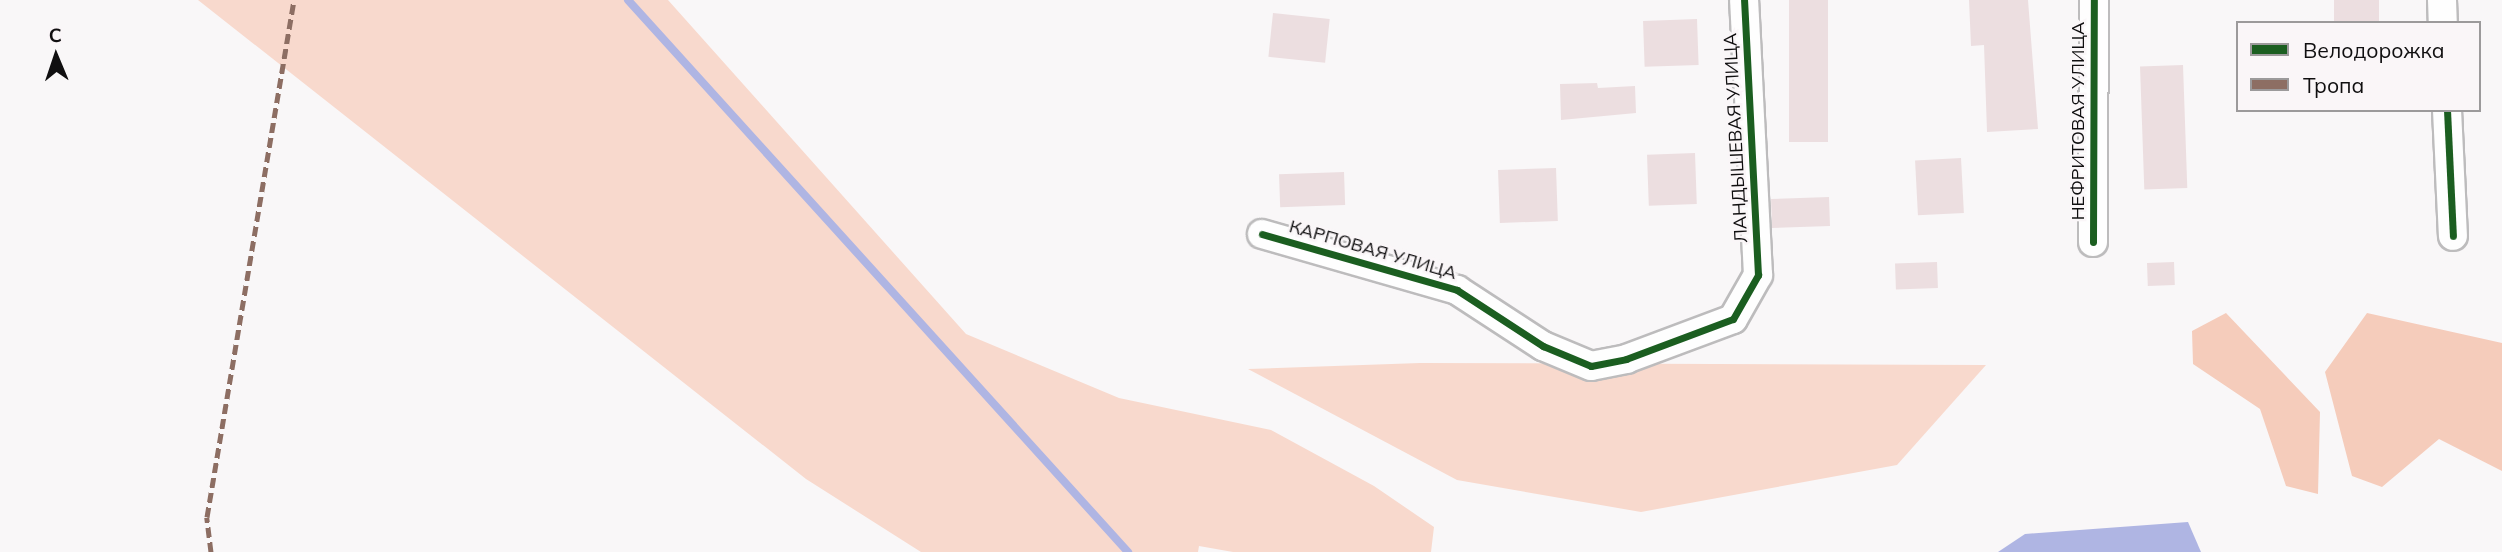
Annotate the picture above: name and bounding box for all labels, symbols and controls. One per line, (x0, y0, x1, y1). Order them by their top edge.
north arrow (21, 21, 91, 91)
legend (2236, 21, 2481, 112)
street label: НЕФРИТОВАЯ УЛИЦА (2067, 22, 2089, 220)
text: С (48, 23, 62, 47)
street label: ЛАНДЫШЕВАЯ УЛИЦА (1720, 33, 1752, 243)
text: Велодорожка (2303, 37, 2445, 63)
text: Тропа (2303, 72, 2364, 98)
street label: КАРПОВАЯ УЛИЦА (1287, 216, 1459, 284)

